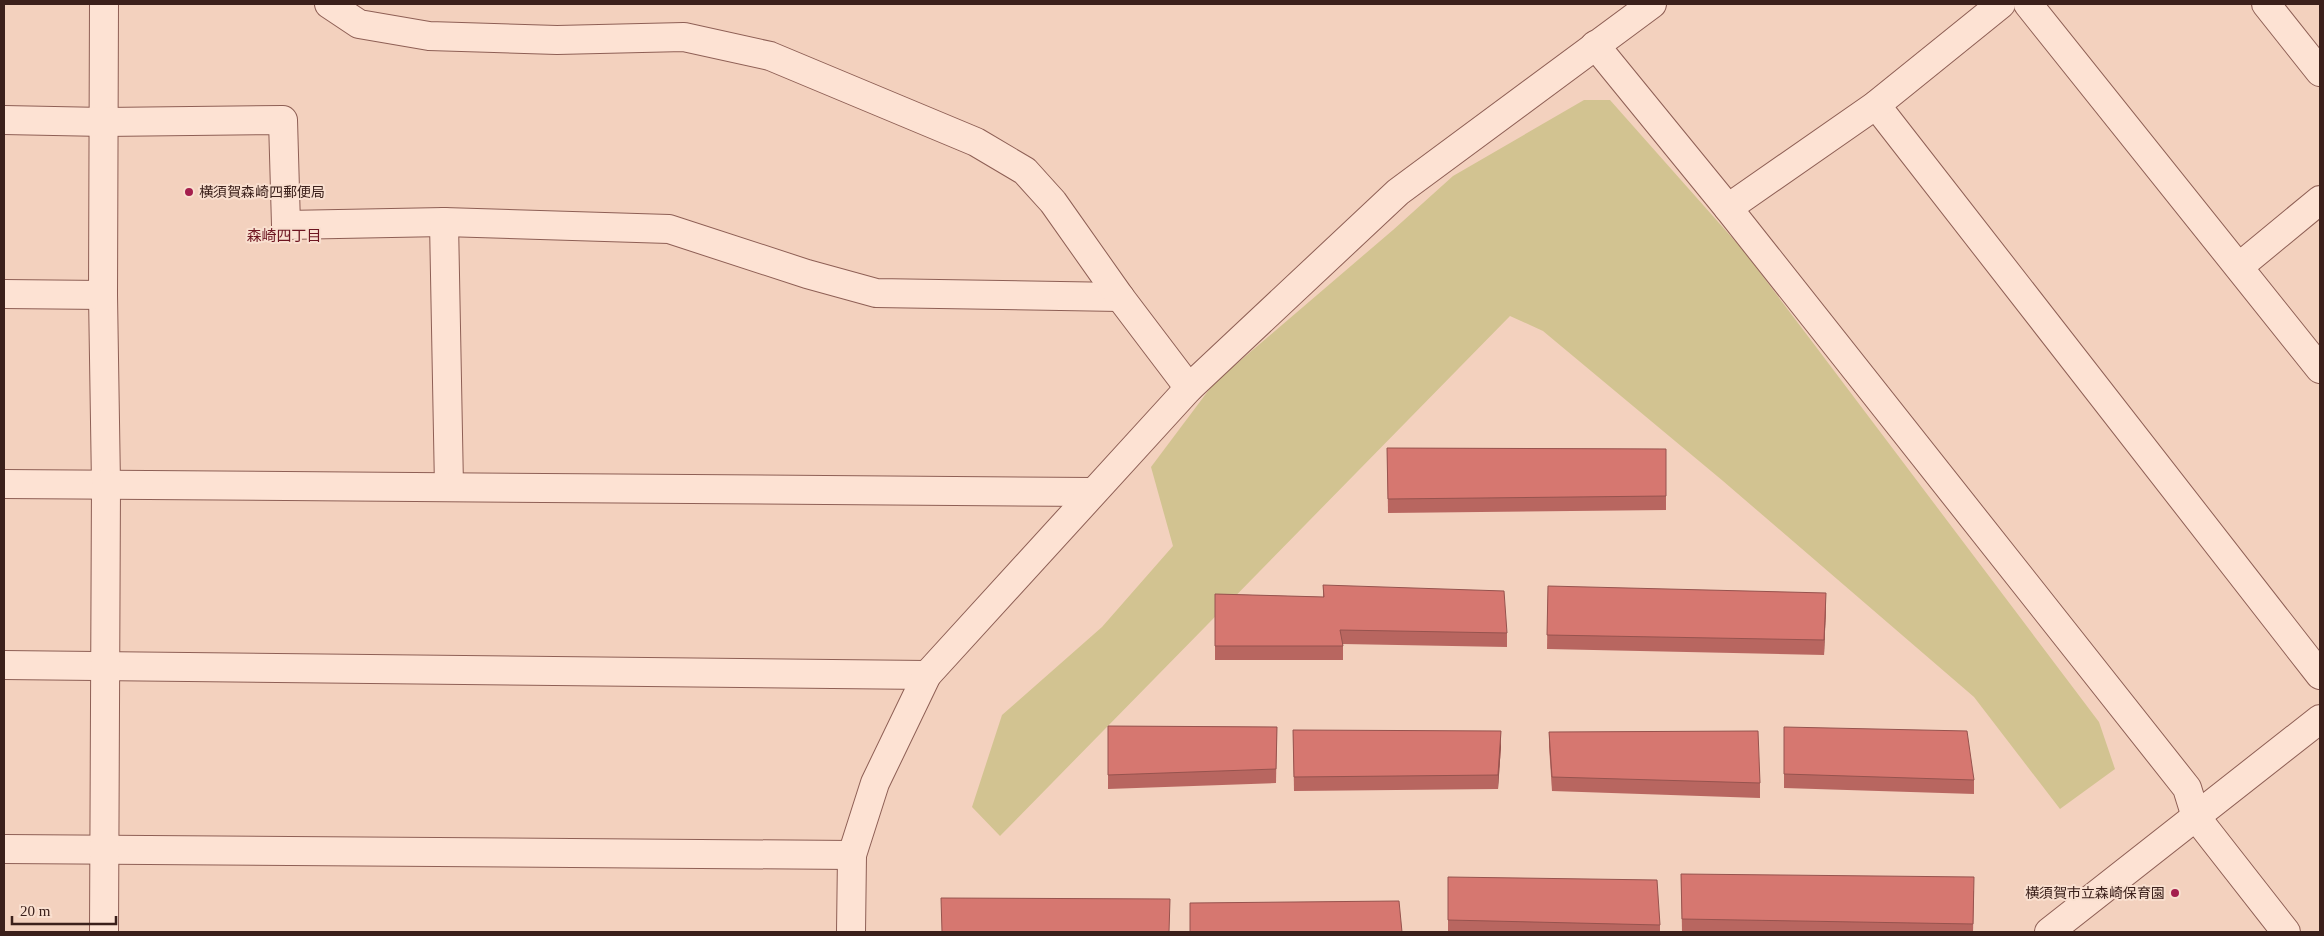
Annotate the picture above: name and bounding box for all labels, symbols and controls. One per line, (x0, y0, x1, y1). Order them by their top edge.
place label: 横須賀森崎四郵便局 (199, 185, 325, 200)
marker: 横須賀森崎四郵便局 (183, 186, 195, 198)
district label: 森崎四丁目 (246, 228, 322, 244)
place label: 横須賀市立森崎保育園 (2025, 886, 2165, 901)
marker: 横須賀市立森崎保育園 (2169, 887, 2181, 899)
scale bar (12, 894, 116, 926)
text: 20 m (20, 903, 51, 919)

